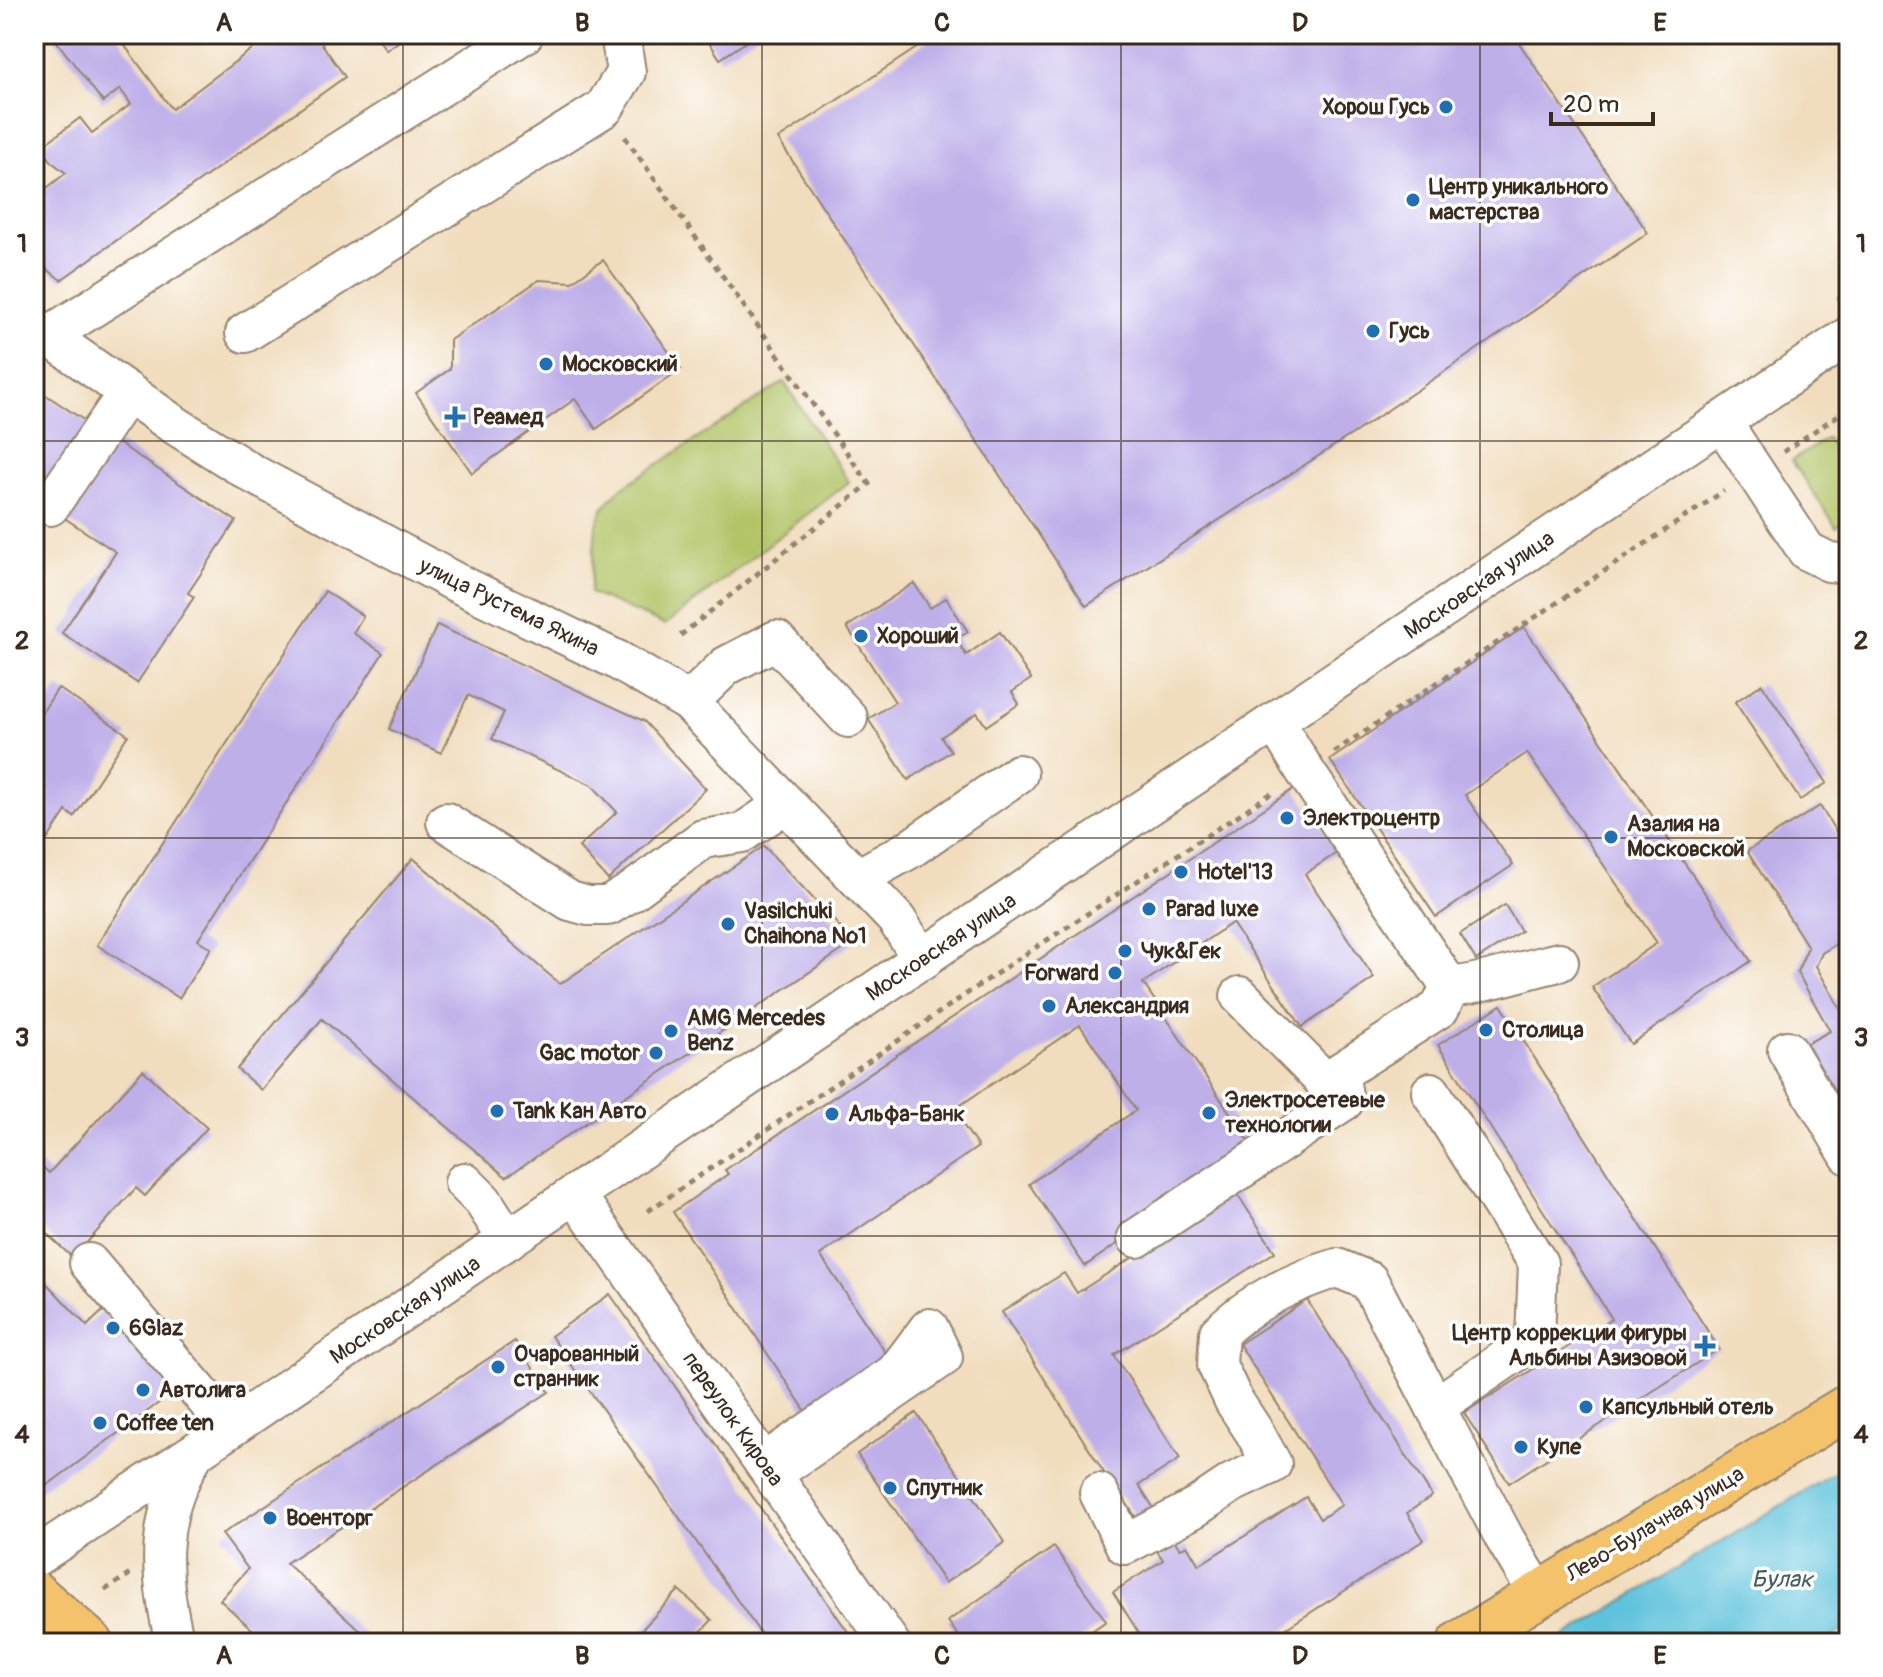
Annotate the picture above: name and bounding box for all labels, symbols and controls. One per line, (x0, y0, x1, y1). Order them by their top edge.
text: A (216, 7, 233, 39)
text: B (575, 7, 589, 39)
text: C (934, 7, 950, 39)
text: D (1292, 7, 1308, 39)
text: E (1653, 7, 1667, 39)
scale bar (1551, 76, 1653, 126)
text: 20 m (1563, 90, 1619, 119)
place label: Хорош Гусь (1323, 93, 1430, 121)
marker: Хорош Гусь (1437, 98, 1455, 116)
place label: Центр уникального мастерства (1429, 173, 1608, 226)
marker: Центр уникального мастерства (1404, 191, 1422, 209)
text: 1 (17, 228, 27, 260)
text: 1 (1856, 228, 1866, 260)
place label: Гусь (1389, 317, 1430, 345)
marker: Гусь (1364, 322, 1382, 340)
place label: Московский (562, 350, 678, 378)
marker: Московский (537, 355, 555, 373)
place label: Реамед (473, 403, 544, 431)
marker: Реамед (444, 406, 466, 428)
street label: Московская улица (1398, 524, 1560, 646)
street label: улица Рустема Яхина (414, 551, 604, 663)
place label: Хороший (877, 622, 959, 650)
text: 2 (15, 625, 29, 657)
text: 2 (1854, 625, 1868, 657)
marker: Хороший (852, 627, 870, 645)
place label: Электроцентр (1303, 804, 1440, 832)
marker: Электроцентр (1278, 809, 1296, 827)
place label: Азалия на Московской (1627, 810, 1745, 863)
marker: Азалия на Московской (1602, 828, 1620, 846)
place label: Hotel'13 (1197, 858, 1273, 886)
marker: Hotel'13 (1172, 863, 1190, 881)
street label: Московская улица (860, 886, 1022, 1008)
place label: Parad luxe (1165, 895, 1259, 923)
place label: Vasilchuki Chaihona №1 (744, 897, 867, 950)
marker: Parad luxe (1140, 900, 1158, 918)
marker: Vasilchuki Chaihona №1 (719, 915, 737, 933)
place label: Чук&Гек (1141, 937, 1221, 965)
marker: Чук&Гек (1116, 942, 1134, 960)
place label: Forward (1024, 959, 1099, 987)
marker: Forward (1106, 964, 1124, 982)
place label: Александрия (1065, 992, 1189, 1020)
marker: Александрия (1040, 997, 1058, 1015)
place label: AMG Mercedes Benz (687, 1004, 825, 1057)
place label: Столица (1502, 1016, 1584, 1044)
marker: Столица (1477, 1021, 1495, 1039)
text: 3 (15, 1022, 29, 1054)
marker: AMG Mercedes Benz (662, 1022, 680, 1040)
text: 3 (1854, 1022, 1868, 1054)
place label: Gac motor (539, 1039, 641, 1067)
marker: Gac motor (647, 1044, 665, 1062)
place label: Электросетевые технологии (1225, 1086, 1386, 1139)
place label: Tank Кан Авто (512, 1097, 647, 1125)
place label: Альфа-Банк (848, 1100, 965, 1128)
marker: Tank Кан Авто (488, 1102, 506, 1120)
marker: Электросетевые технологии (1200, 1104, 1218, 1122)
marker: Альфа-Банк (823, 1105, 841, 1123)
street label: Московская улица (324, 1249, 486, 1371)
place label: 6Glaz (129, 1314, 184, 1342)
marker: 6Glaz (104, 1319, 122, 1337)
place label: Центр коррекции фигуры Альбины Азизовой (1452, 1319, 1687, 1372)
marker: Центр коррекции фигуры Альбины Азизовой (1694, 1335, 1716, 1357)
place label: Очарованный странник (513, 1340, 639, 1393)
street label: переулок Кирова (676, 1346, 790, 1492)
marker: Очарованный странник (489, 1358, 507, 1376)
place label: Автолига (159, 1376, 246, 1404)
marker: Автолига (134, 1381, 152, 1399)
place label: Капсульный отель (1602, 1393, 1774, 1421)
marker: Капсульный отель (1577, 1398, 1595, 1416)
place label: Coffee ten (116, 1409, 214, 1437)
marker: Coffee ten (91, 1414, 109, 1432)
text: 4 (14, 1419, 30, 1451)
text: 4 (1853, 1419, 1869, 1451)
place label: Купе (1537, 1433, 1582, 1461)
marker: Купе (1512, 1438, 1530, 1456)
street label: Лево-Булачная улица (1560, 1460, 1749, 1589)
place label: Спутник (906, 1474, 983, 1502)
marker: Спутник (881, 1479, 899, 1497)
place label: Военторг (286, 1504, 373, 1532)
marker: Военторг (261, 1509, 279, 1527)
water label: Булак (1752, 1565, 1815, 1594)
text: A (216, 1640, 233, 1672)
text: B (575, 1640, 589, 1672)
text: C (934, 1640, 950, 1672)
text: D (1292, 1640, 1308, 1672)
text: E (1653, 1640, 1667, 1672)

